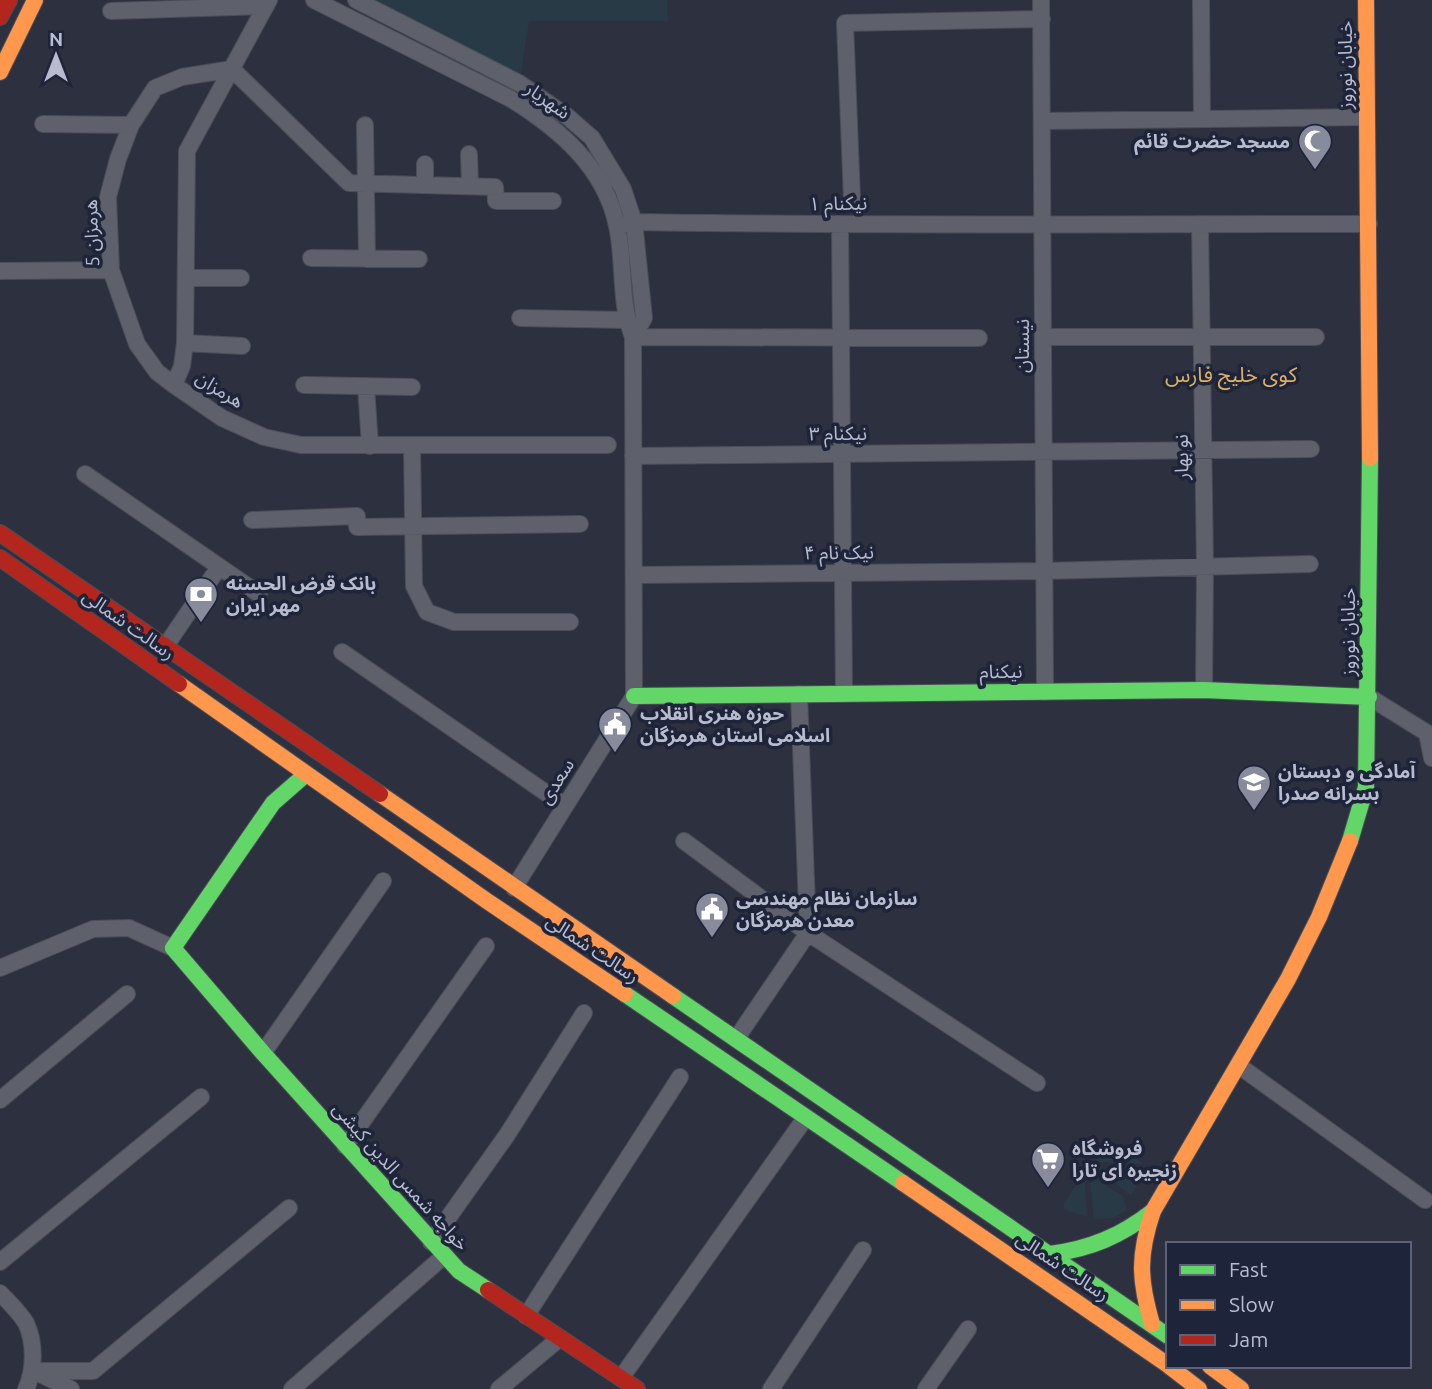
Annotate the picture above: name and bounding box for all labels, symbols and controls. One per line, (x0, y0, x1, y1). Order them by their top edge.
north arrow (21, 21, 91, 91)
street label: خیابان نوروز (1334, 21, 1357, 110)
text: N (49, 28, 63, 50)
street label: شهریار (520, 76, 575, 124)
mosque icon: مسجد حضرت قائم (1296, 122, 1334, 171)
place label: مسجد حضرت قائم (1134, 130, 1290, 156)
street label: نیکنام ۱ (809, 191, 867, 219)
street label: هرمزان 5 (79, 199, 104, 267)
street label: نیستان (1011, 319, 1033, 373)
district label: کوی خلیج فارس (1165, 362, 1297, 390)
street label: هرمزان (191, 366, 248, 413)
street label: نیکنام ۳ (809, 422, 867, 448)
street label: نو بهار (1170, 434, 1193, 481)
street label: نیک نام ۴ (804, 540, 874, 568)
place label: بانک قرض الحسنه مهر ایران (226, 572, 376, 617)
bank icon: بانک قرض الحسنه مهر ایران (182, 575, 220, 624)
street label: رسالت شمالی (78, 584, 179, 665)
street label: خیابان نوروز (1337, 588, 1360, 677)
street label: نیکنام (979, 660, 1023, 686)
place label: حوزه هنری انقلاب اسلامی استان هرمزگان (640, 702, 830, 747)
public building icon: حوزه هنری انقلاب اسلامی استان هرمزگان (596, 705, 634, 754)
street label: سعدی (534, 754, 578, 808)
place label: آمادگی و دبستان بسرانه صدرا (1278, 760, 1416, 805)
school or university icon: آمادگی و دبستان بسرانه صدرا (1235, 763, 1273, 812)
place label: سازمان نظام مهندسی معدن هرمزگان (736, 887, 918, 932)
public building icon: سازمان نظام مهندسی معدن هرمزگان (693, 890, 731, 939)
street label: رسالت شمالی (542, 909, 644, 988)
street label: خواجه شمس الدين كيشی (328, 1097, 474, 1255)
place label: فروشگاه زنجیره ای تارا (1072, 1137, 1177, 1182)
supermarket icon: فروشگاه زنجیره ای تارا (1029, 1140, 1067, 1189)
street label: رسالت شمالی (1012, 1227, 1114, 1306)
legend (1166, 1242, 1411, 1368)
text: Fast (1229, 1257, 1267, 1281)
text: Slow (1229, 1292, 1274, 1316)
text: Jam (1229, 1327, 1268, 1351)

